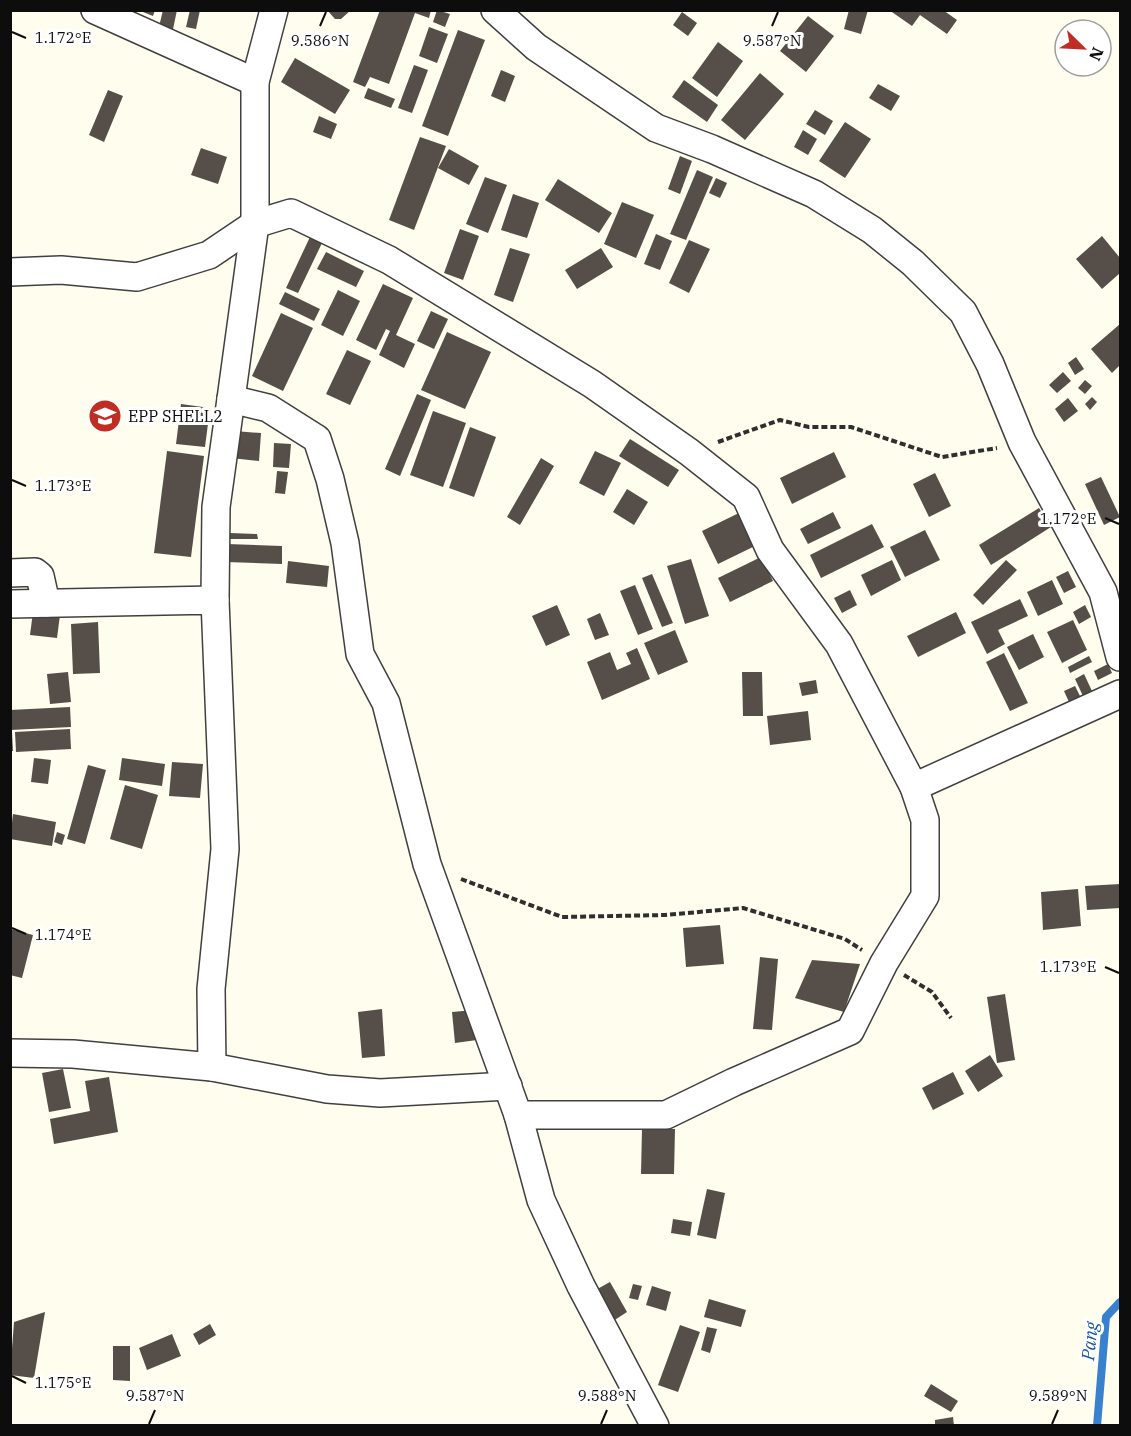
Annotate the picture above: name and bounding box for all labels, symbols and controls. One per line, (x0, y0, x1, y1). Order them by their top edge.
north arrow (1053, 18, 1113, 78)
text: 1.172°E (35, 28, 91, 47)
text: 9.586°N (291, 31, 349, 50)
text: 9.587°N (743, 31, 801, 50)
text: N (1085, 44, 1108, 64)
school or university icon: EPP SHELL2 (87, 398, 123, 434)
place label: EPP SHELL2 (128, 406, 223, 426)
text: 1.173°E (35, 476, 91, 495)
text: 1.172°E (1040, 509, 1096, 528)
text: 1.174°E (35, 925, 91, 944)
text: 1.173°E (1040, 957, 1096, 976)
water label: Pang (1076, 1320, 1103, 1362)
text: 1.175°E (35, 1373, 91, 1392)
text: 9.587°N (126, 1386, 184, 1405)
text: 9.588°N (578, 1386, 636, 1405)
text: 9.589°N (1029, 1386, 1087, 1405)

